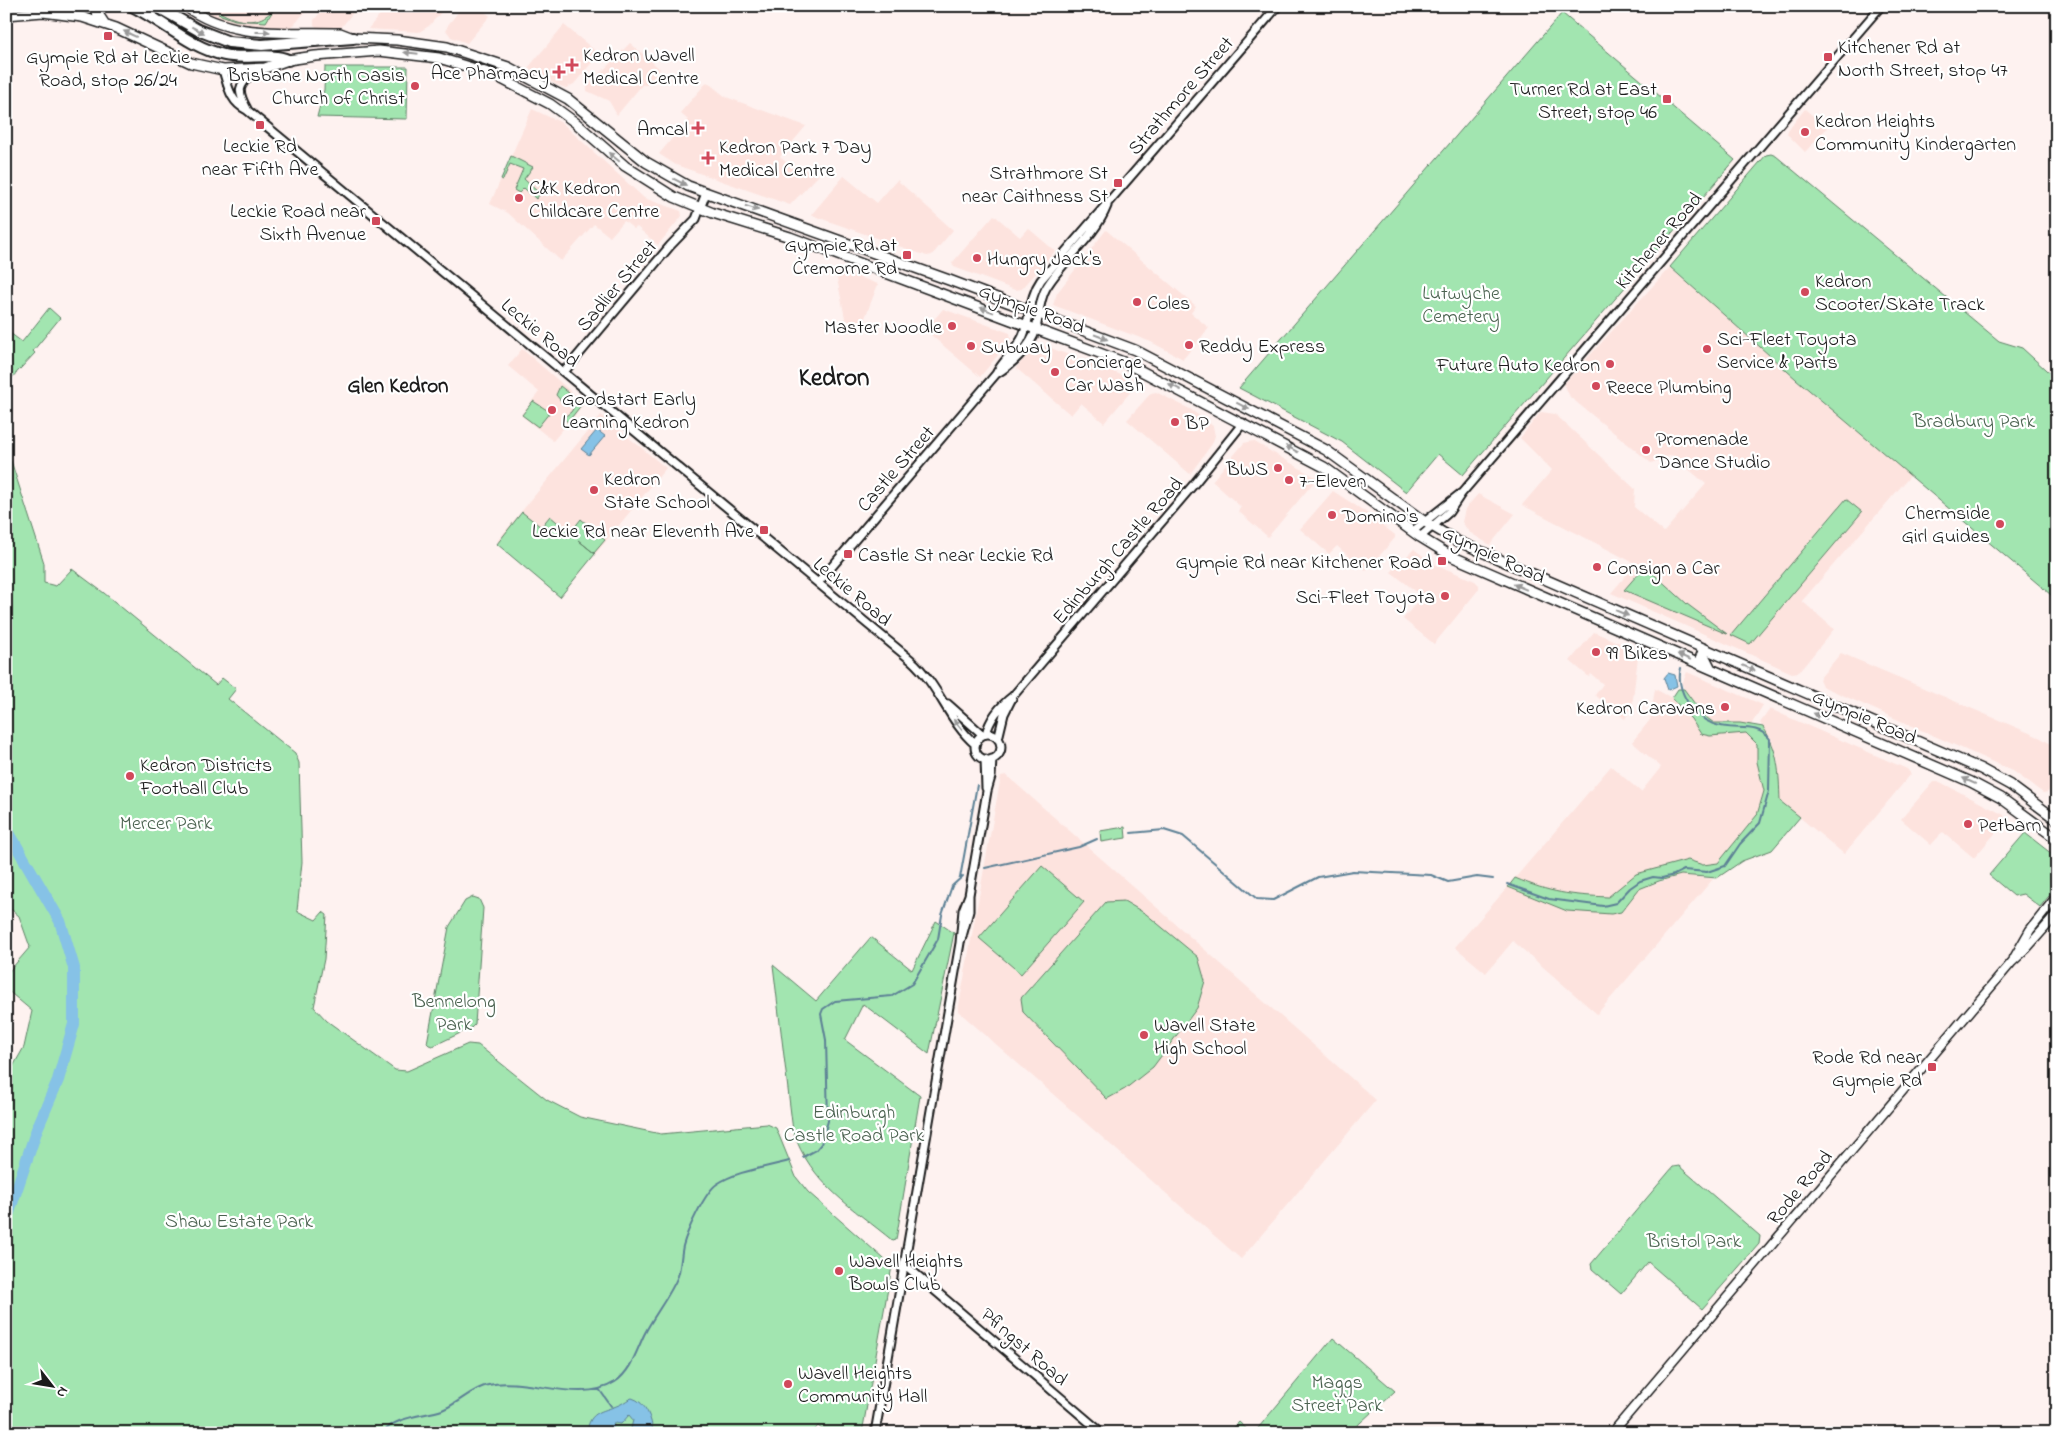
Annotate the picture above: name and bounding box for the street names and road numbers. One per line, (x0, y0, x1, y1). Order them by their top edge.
street label: Strathmore Street (1122, 31, 1242, 162)
street label: Kitchener Road (1609, 187, 1710, 297)
street label: Sadlier Street (571, 234, 665, 339)
street label: Gympie Road (974, 278, 1088, 343)
street label: Leckie Road (494, 292, 585, 376)
street label: Castle Street (851, 420, 943, 519)
street label: Edinburgh Castle Road (1047, 471, 1192, 632)
street label: Gympie Road (1436, 520, 1549, 593)
street label: Leckie Road (806, 551, 897, 635)
street label: Gympie Road (1807, 683, 1921, 753)
street label: Rode Road (1761, 1145, 1841, 1232)
street label: Pfingst Road (973, 1302, 1073, 1395)

